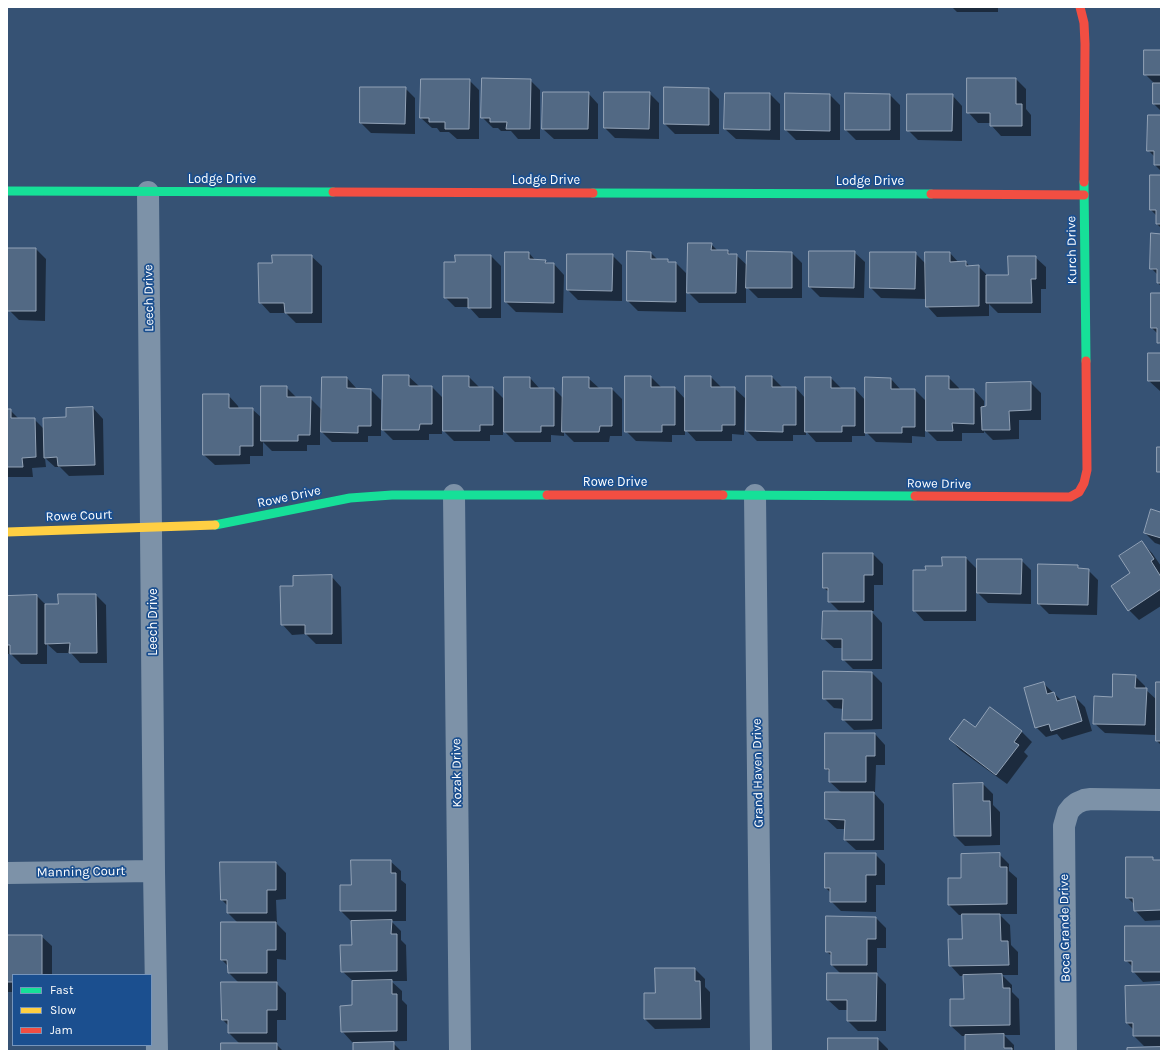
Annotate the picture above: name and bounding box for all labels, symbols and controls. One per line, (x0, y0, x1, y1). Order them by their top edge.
street label: Lodge Drive (188, 171, 256, 187)
street label: Lodge Drive (512, 172, 580, 188)
street label: Lodge Drive (836, 173, 904, 189)
street label: Kurch Drive (1064, 216, 1080, 284)
street label: Leech Drive (141, 264, 157, 332)
street label: Rowe Drive (583, 474, 647, 490)
street label: Rowe Drive (907, 476, 971, 492)
street label: Rowe Drive (256, 483, 322, 511)
street label: Rowe Court (45, 507, 113, 525)
street label: Leech Drive (145, 588, 161, 656)
street label: Grand Haven Drive (749, 718, 767, 828)
street label: Kozak Drive (449, 738, 465, 808)
street label: Manning Court (37, 863, 125, 881)
street label: Boca Grande Drive (1056, 874, 1074, 982)
legend (12, 974, 152, 1046)
text: Fast (50, 983, 73, 997)
text: Slow (50, 1003, 76, 1017)
text: Jam (50, 1023, 73, 1037)

